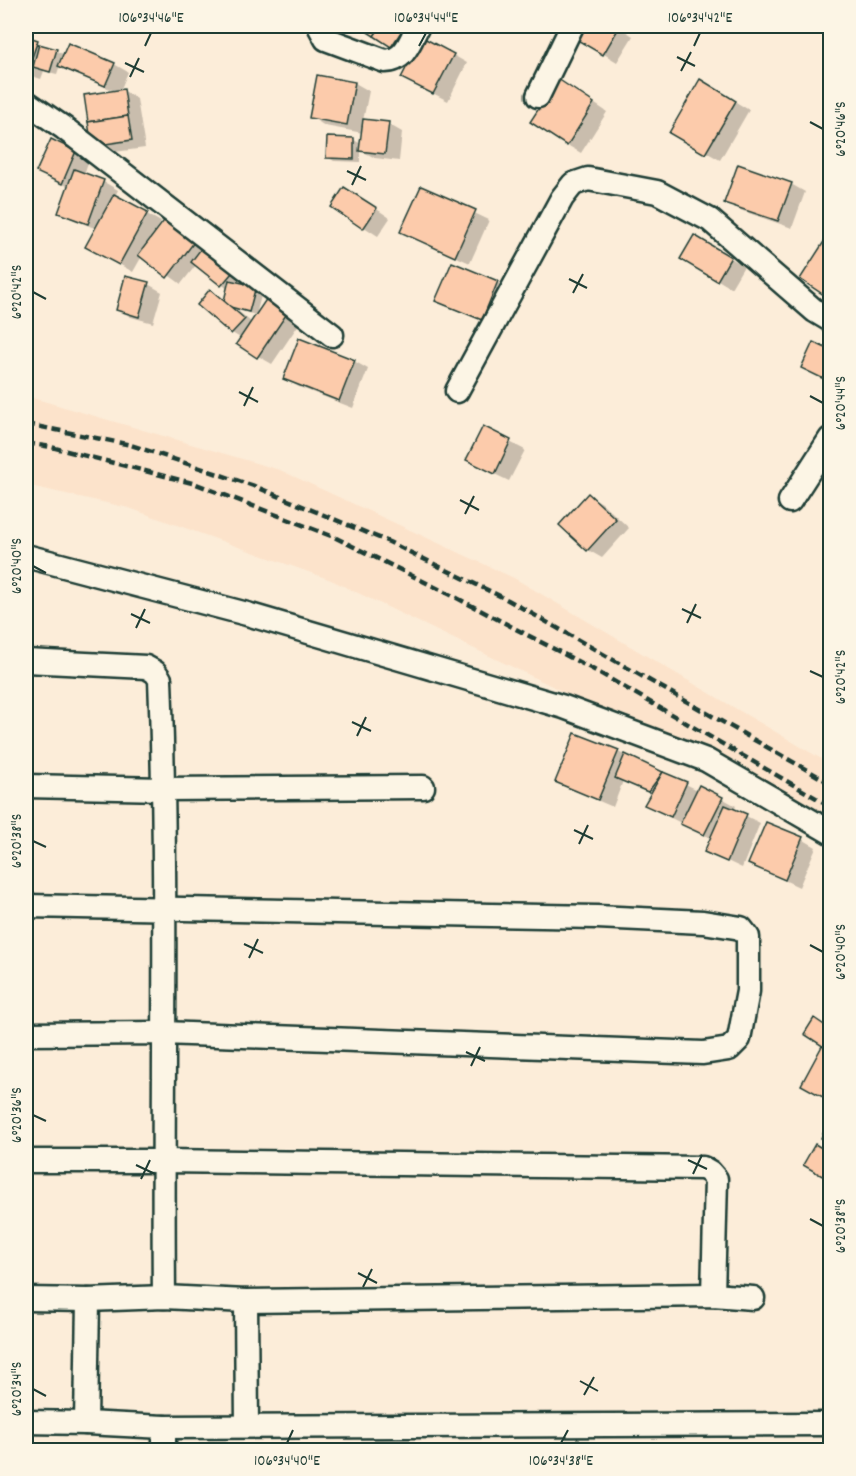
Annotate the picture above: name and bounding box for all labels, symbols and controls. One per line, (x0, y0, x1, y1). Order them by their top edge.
text: 106°34'46"E (118, 8, 184, 30)
text: 106°34'44"E (394, 8, 458, 30)
text: 106°34'42"E (668, 8, 732, 30)
text: 6°20'46"S (831, 101, 853, 157)
text: 6°20'42"S (7, 265, 29, 319)
text: 6°20'44"S (831, 376, 853, 430)
text: 6°20'40"S (7, 538, 29, 594)
text: 6°20'42"S (831, 650, 853, 704)
text: 6°20'38"S (7, 814, 29, 868)
text: 6°20'40"S (831, 924, 853, 980)
text: 6°20'36"S (7, 1087, 29, 1143)
text: 6°20'38"S (831, 1199, 853, 1253)
text: 6°20'34"S (7, 1362, 29, 1416)
text: 106°34'40"E (254, 1451, 320, 1473)
text: 106°34'38"E (529, 1451, 593, 1473)

